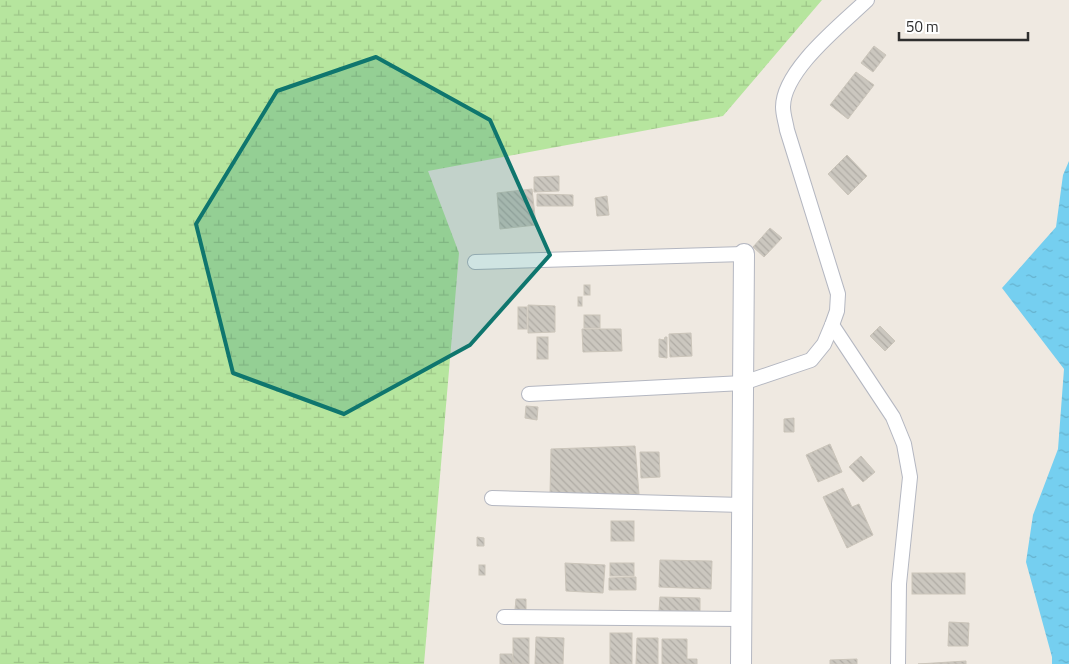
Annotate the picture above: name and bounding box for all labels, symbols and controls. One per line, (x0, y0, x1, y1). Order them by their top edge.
scale bar (899, 10, 1028, 42)
text: 50 m (906, 15, 939, 38)

